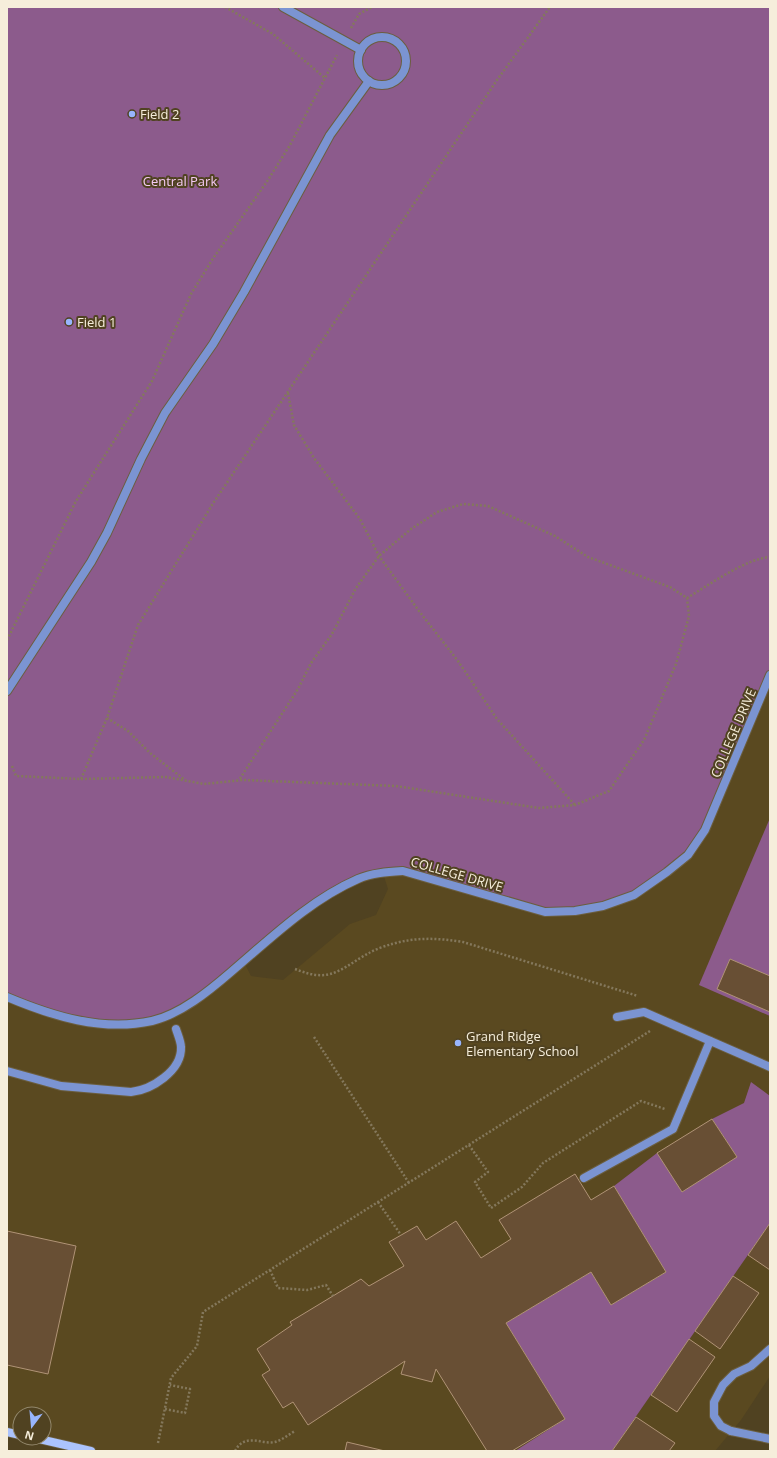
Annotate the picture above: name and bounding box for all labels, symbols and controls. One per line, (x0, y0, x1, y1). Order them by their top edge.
place label: Field 2 (140, 105, 179, 123)
marker: Field 2 (127, 109, 137, 119)
park label: Central Park (143, 172, 217, 190)
place label: Field 1 (77, 313, 116, 331)
marker: Field 1 (64, 317, 74, 327)
street label: COLLEGE DRIVE (706, 686, 760, 780)
street label: COLLEGE DRIVE (409, 852, 505, 896)
place label: Grand Ridge Elementary School (466, 1027, 578, 1060)
marker: Grand Ridge Elementary School (453, 1038, 463, 1048)
north arrow (12, 1406, 52, 1446)
text: N (23, 1428, 35, 1445)

